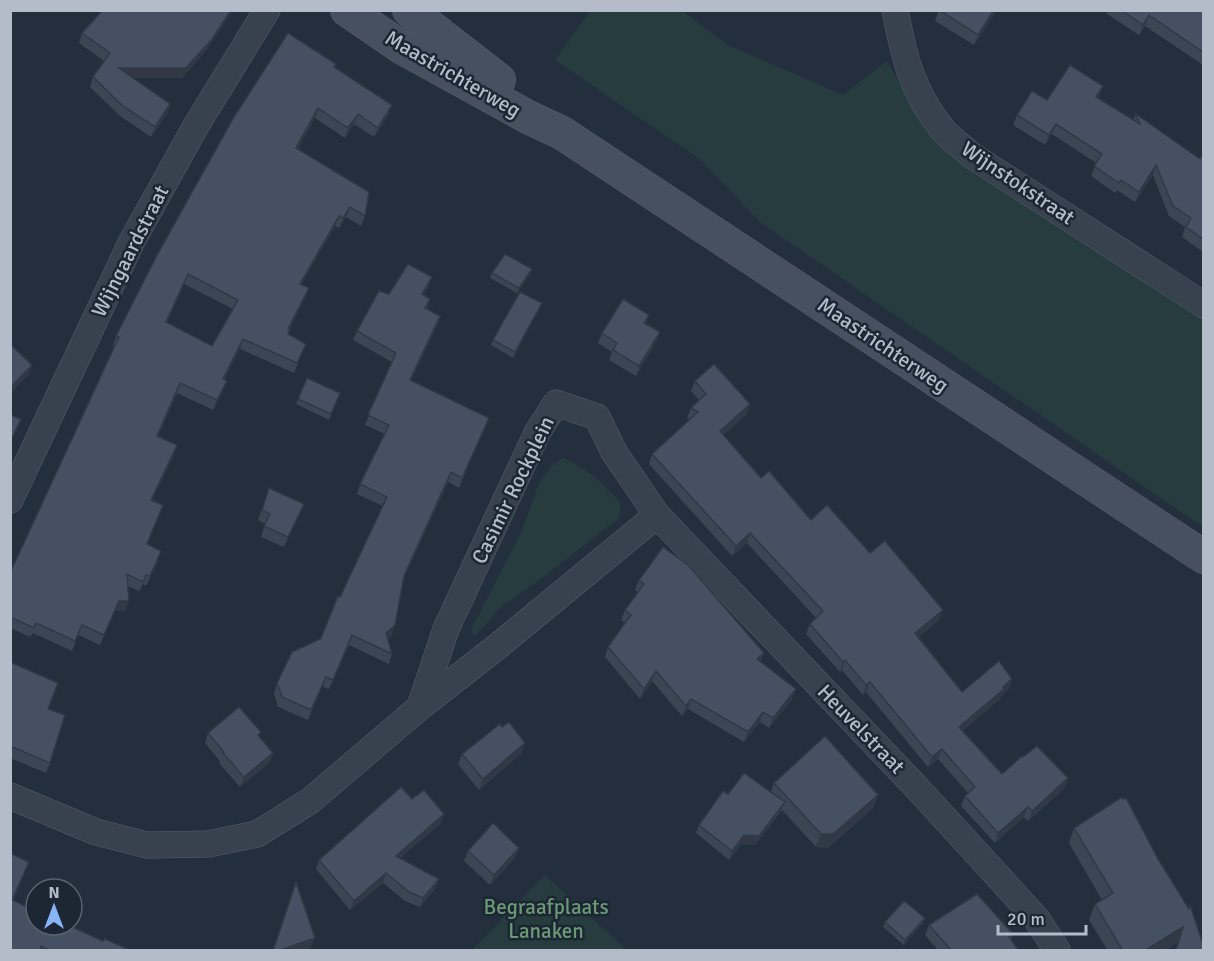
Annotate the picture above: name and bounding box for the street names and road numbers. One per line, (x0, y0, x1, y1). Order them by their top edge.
street label: Maastrichterweg (381, 25, 525, 123)
street label: Wijnstokstraat (956, 136, 1080, 230)
street label: Wijngaardstraat (86, 181, 174, 321)
street label: Maastrichterweg (813, 292, 953, 398)
street label: Casimir Rockplein (466, 412, 560, 568)
street label: Heuvelstraat (812, 679, 910, 779)

